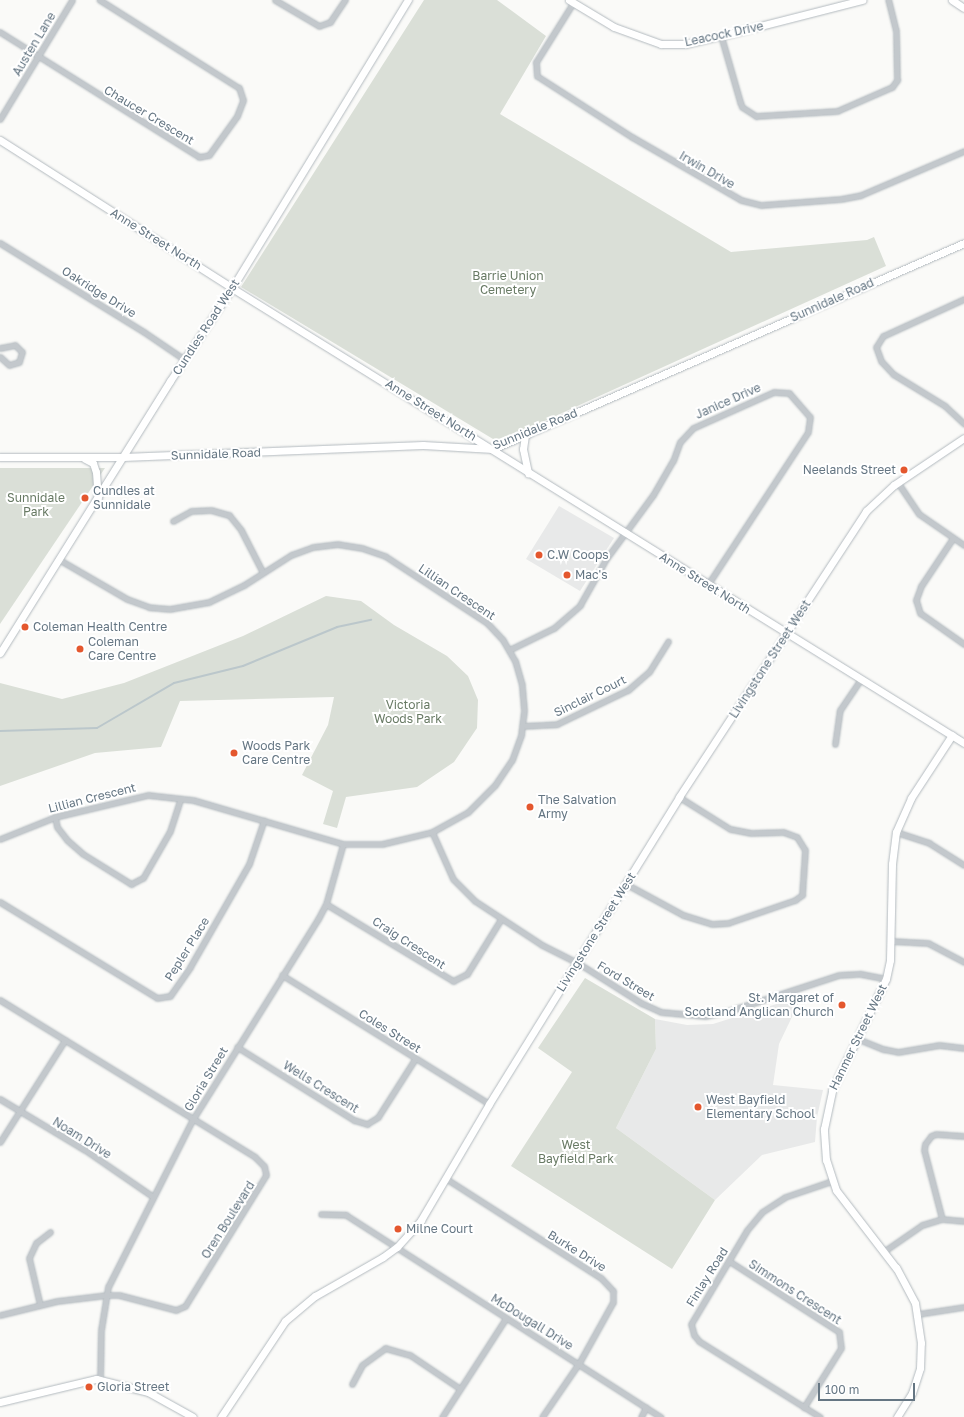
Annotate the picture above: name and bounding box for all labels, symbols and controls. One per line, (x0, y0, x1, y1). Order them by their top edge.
street label: Austen Lane (9, 10, 59, 78)
street label: Leacock Drive (683, 19, 765, 49)
street label: Chaucer Crescent (101, 82, 197, 148)
street label: Irwin Drive (677, 148, 737, 192)
street label: Anne Street North (108, 205, 204, 273)
street label: Oakridge Drive (59, 263, 139, 321)
park label: Barrie Union Cemetery (472, 269, 544, 297)
street label: Sunnidale Road (788, 275, 876, 325)
street label: Cundles Road West (170, 276, 242, 378)
street label: Anne Street North (383, 376, 479, 444)
street label: Janice Drive (693, 380, 763, 422)
street label: Sunnidale Road (491, 405, 579, 453)
street label: Sunnidale Road (171, 445, 261, 463)
place label: Neelands Street (803, 463, 896, 477)
marker: Neelands Street (899, 465, 909, 475)
place label: Cundles at Sunnidale (93, 484, 155, 512)
park label: Sunnidale Park (7, 491, 65, 519)
marker: Cundles at Sunnidale (80, 493, 90, 503)
place label: C.W Coops (547, 548, 609, 562)
street label: Anne Street North (657, 549, 753, 617)
marker: C.W Coops (534, 550, 544, 560)
street label: Lillian Crescent (416, 561, 498, 623)
place label: Mac's (575, 568, 608, 582)
marker: Mac's (562, 570, 572, 580)
street label: Livingstone Street West (726, 597, 814, 721)
place label: Coleman Health Centre (33, 620, 167, 634)
marker: Coleman Health Centre (20, 622, 30, 632)
place label: Coleman Care Centre (88, 635, 156, 663)
marker: Coleman Care Centre (75, 644, 85, 654)
street label: Sinclair Court (551, 672, 629, 720)
park label: Victoria Woods Park (374, 698, 442, 726)
place label: Woods Park Care Centre (242, 739, 310, 767)
marker: Woods Park Care Centre (229, 748, 239, 758)
street label: Lillian Crescent (47, 780, 137, 816)
place label: The Salvation Army (538, 793, 616, 821)
marker: The Salvation Army (525, 802, 535, 812)
street label: Livingstone Street West (553, 870, 639, 994)
street label: Pepler Place (162, 914, 212, 984)
street label: Craig Crescent (370, 914, 448, 972)
street label: Ford Street (595, 958, 657, 1004)
street label: Hanmer Street West (826, 982, 890, 1092)
place label: St. Margaret of Scotland Anglican Church (685, 991, 834, 1019)
marker: St. Margaret of Scotland Anglican Church (837, 1000, 847, 1010)
street label: Coles Street (356, 1006, 424, 1056)
street label: Gloria Street (181, 1044, 231, 1114)
street label: Wells Crescent (280, 1058, 362, 1116)
place label: West Bayfield Elementary School (706, 1093, 815, 1121)
marker: West Bayfield Elementary School (693, 1102, 703, 1112)
street label: Noam Drive (50, 1114, 114, 1162)
park label: West Bayfield Park (538, 1138, 614, 1166)
street label: Oren Boulevard (198, 1179, 258, 1261)
place label: Milne Court (406, 1222, 473, 1236)
marker: Milne Court (393, 1224, 403, 1234)
street label: Burke Drive (545, 1227, 609, 1275)
street label: Finlay Road (683, 1245, 731, 1309)
street label: Simmons Crescent (746, 1257, 844, 1327)
street label: McDougall Drive (488, 1291, 576, 1353)
scale bar (820, 1375, 917, 1401)
place label: Gloria Street (97, 1380, 170, 1394)
marker: Gloria Street (84, 1382, 94, 1392)
text: 100 m (825, 1382, 859, 1397)

